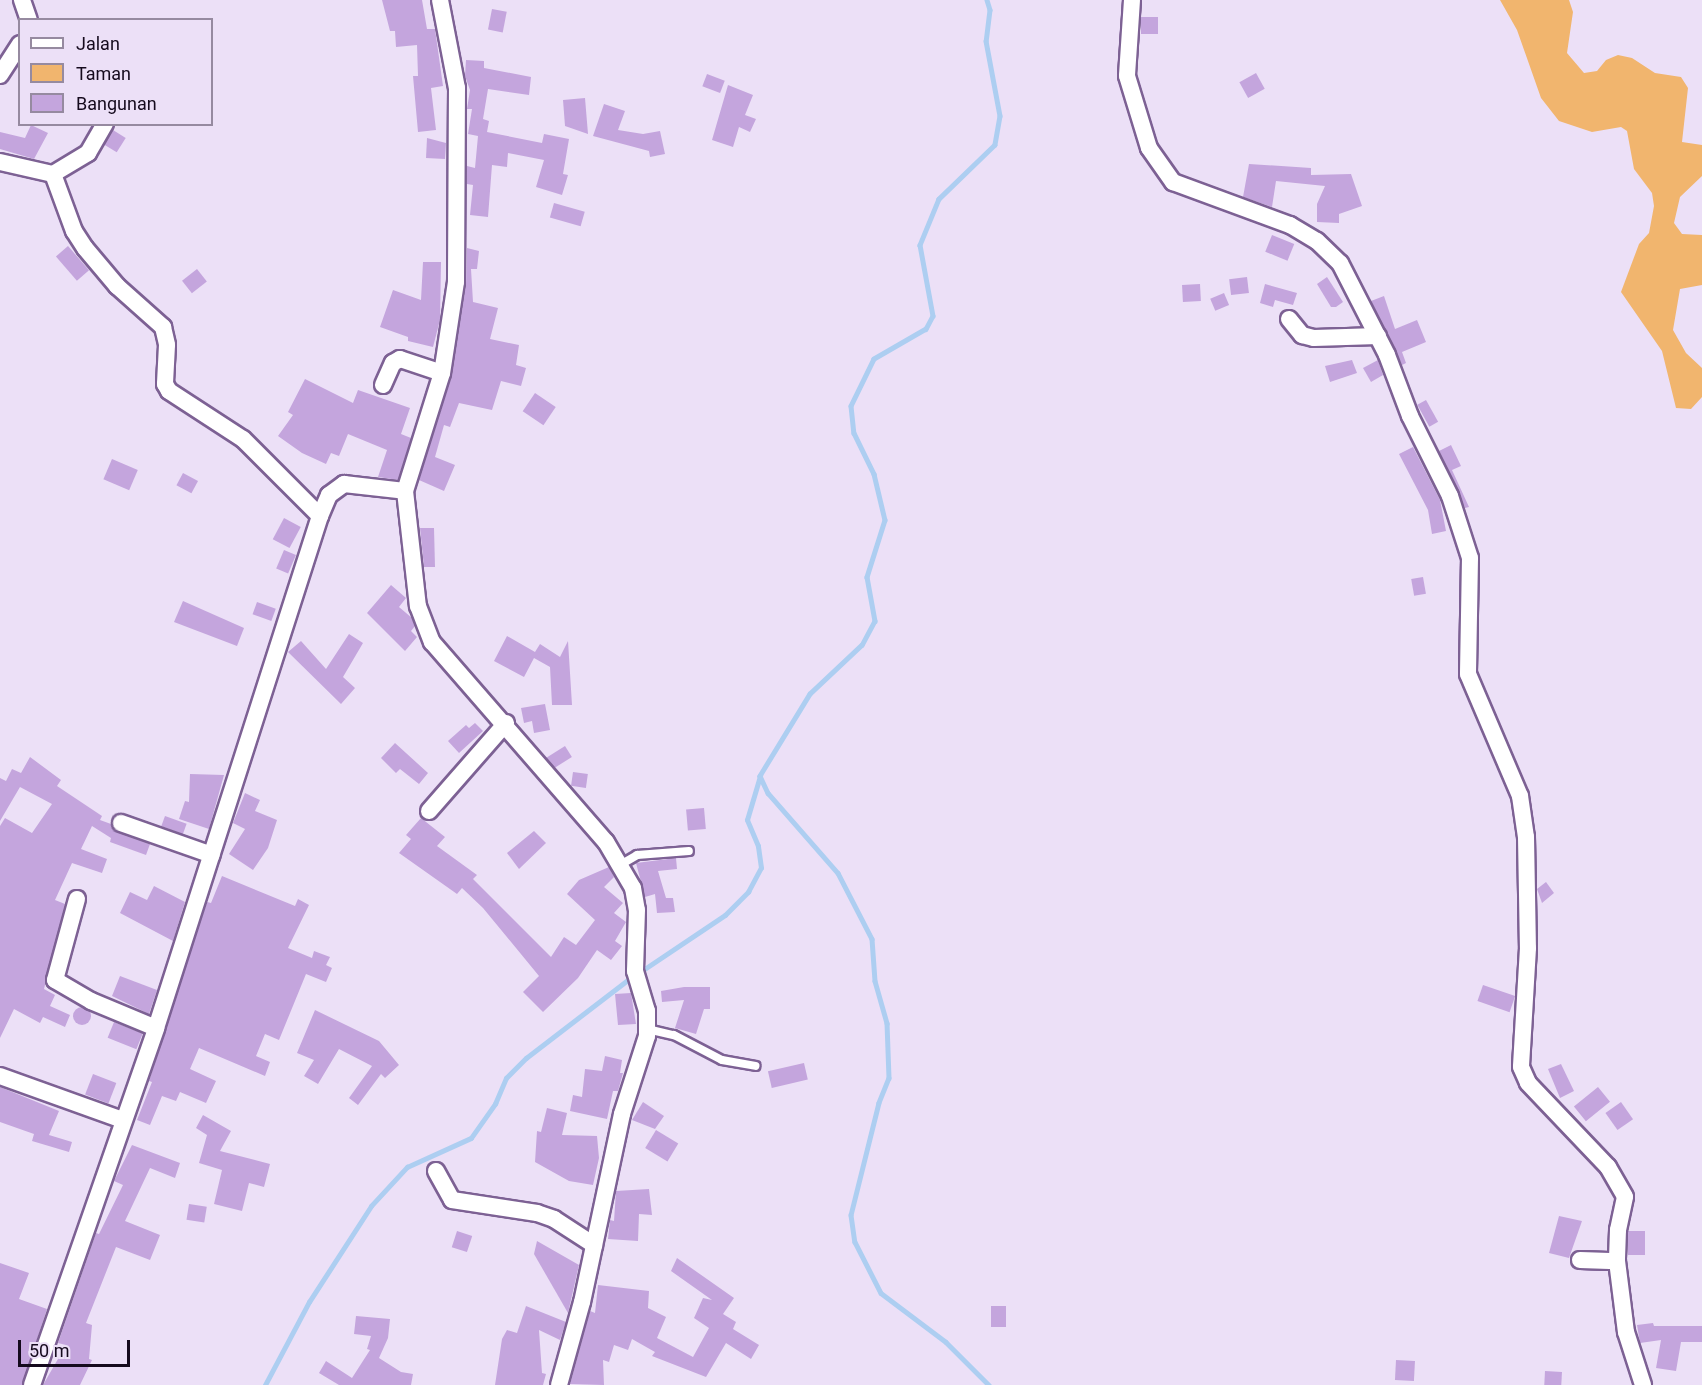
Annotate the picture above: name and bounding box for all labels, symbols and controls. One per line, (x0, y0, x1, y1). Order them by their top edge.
legend (18, 18, 213, 126)
text: Jalan (76, 33, 120, 54)
text: Taman (76, 63, 131, 84)
text: Bangunan (76, 93, 157, 114)
scale bar (21, 1328, 134, 1366)
text: 50 m (29, 1340, 69, 1361)

